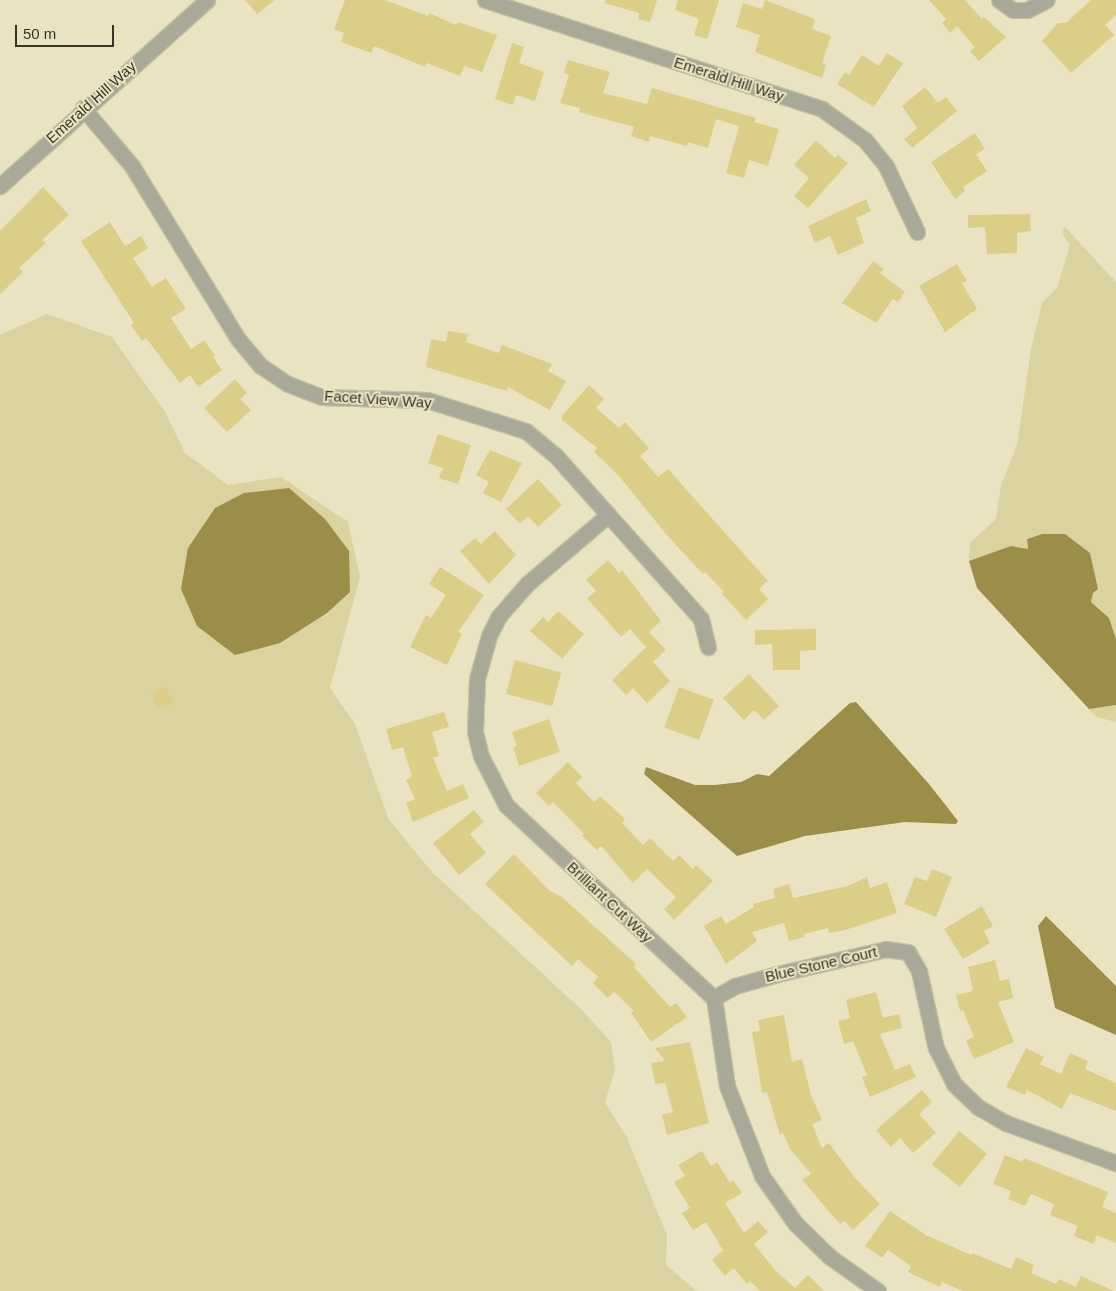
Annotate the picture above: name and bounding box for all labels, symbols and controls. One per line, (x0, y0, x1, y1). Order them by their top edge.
scale bar (18, 15, 116, 47)
text: 50 m (23, 25, 56, 42)
street label: Emerald Hill Way (672, 53, 786, 105)
street label: Emerald Hill Way (42, 57, 140, 147)
street label: Facet View Way (324, 386, 432, 412)
street label: Brilliant Cut Way (564, 858, 656, 946)
street label: Blue Stone Court (763, 942, 879, 986)

